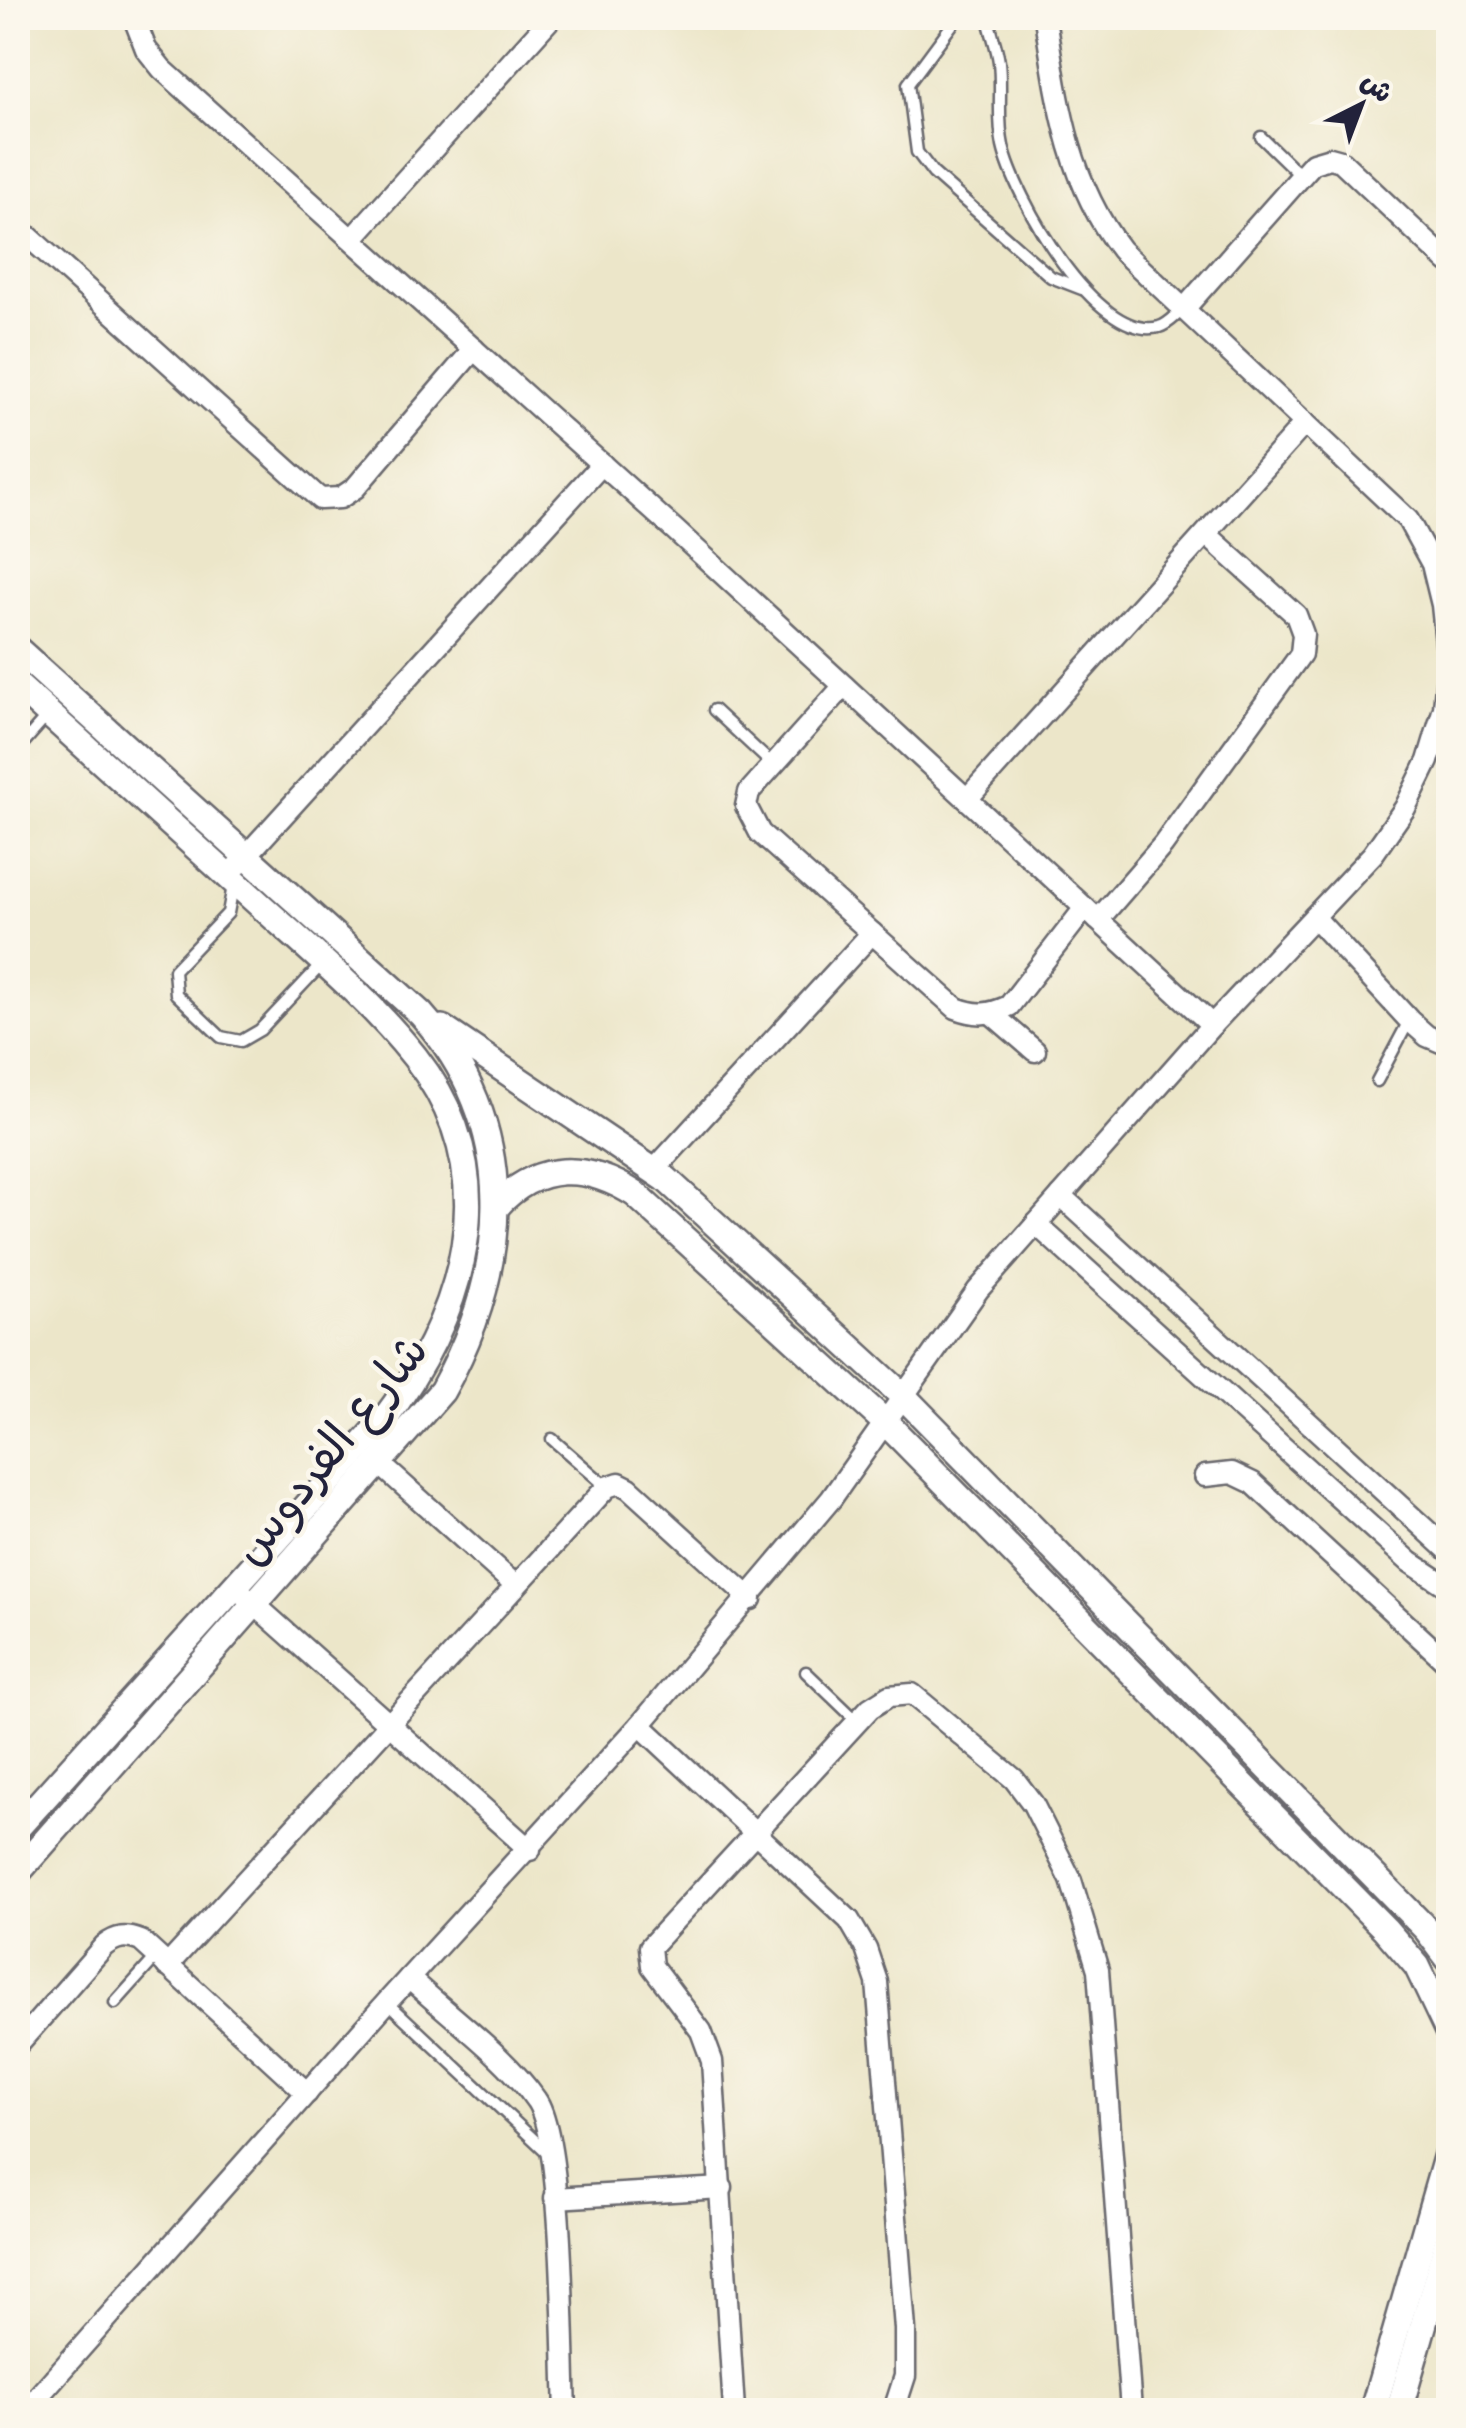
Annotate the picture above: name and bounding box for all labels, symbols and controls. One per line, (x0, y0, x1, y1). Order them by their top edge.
north arrow (1311, 55, 1411, 155)
text: ش (1354, 63, 1401, 110)
street label: شارع الفردوس (218, 1321, 443, 1578)

